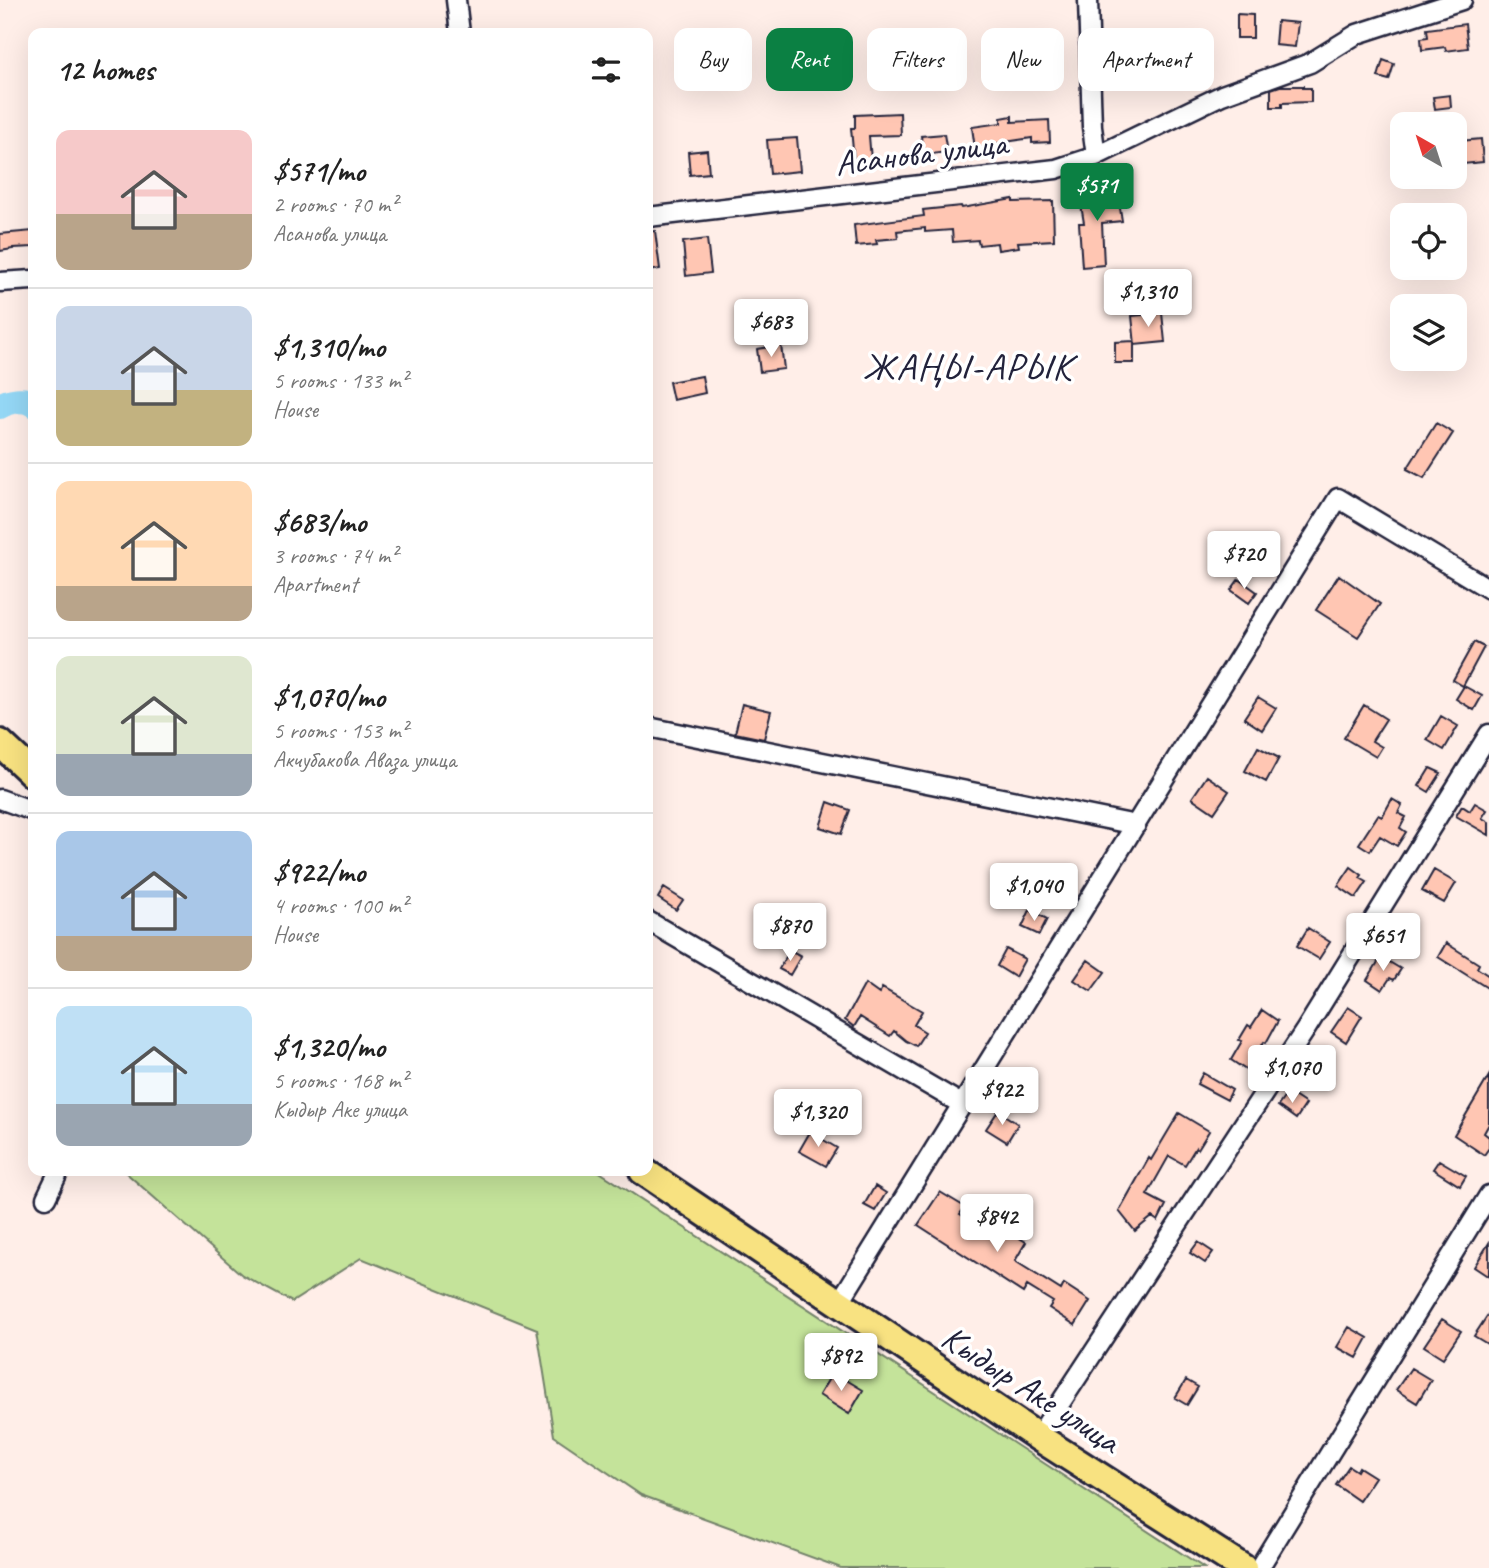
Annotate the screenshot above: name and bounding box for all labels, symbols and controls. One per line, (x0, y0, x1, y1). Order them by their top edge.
chip: Buy (674, 28, 752, 91)
chip: Rent (766, 28, 853, 91)
chip: Filters (867, 28, 967, 91)
chip: New (981, 28, 1064, 91)
chip: Apartment (1078, 28, 1214, 91)
text: 12 homes (56, 51, 154, 89)
icon: filters (587, 51, 625, 89)
north arrow (1390, 112, 1466, 189)
map controls (1390, 112, 1467, 371)
street label: Асанова улица (833, 120, 1012, 186)
text: $571/mo (273, 152, 365, 190)
icon: home (112, 158, 196, 242)
pin: $571 (1056, 164, 1138, 223)
text: $571 (1077, 171, 1117, 200)
text: 2 rooms · 70 m² (273, 190, 397, 219)
button: locate (1390, 203, 1467, 280)
text: Асанова улица (273, 219, 386, 248)
pin: $1,310 (1091, 270, 1205, 329)
text: $1,310 (1120, 277, 1176, 306)
button: layers (1390, 294, 1467, 371)
pin: $683 (730, 300, 812, 359)
text: $683 (750, 307, 792, 336)
text: $1,310/mo (273, 328, 385, 366)
icon: home (112, 334, 196, 418)
district label: ЖАҢЫ-АРЫК (863, 343, 1078, 390)
text: 5 rooms · 133 m² (273, 366, 408, 395)
text: House (273, 395, 318, 424)
text: $683/mo (273, 503, 366, 541)
icon: home (112, 509, 196, 593)
pin: $720 (1203, 532, 1285, 591)
text: $720 (1223, 539, 1265, 568)
text: 3 rooms · 74 m² (273, 541, 397, 570)
text: Apartment (273, 570, 358, 599)
text: $1,070/mo (273, 678, 385, 716)
icon: home (112, 684, 196, 768)
text: 5 rooms · 153 m² (273, 716, 408, 745)
text: Акчубакова Аваза улица (273, 745, 456, 774)
text: $922/mo (273, 853, 365, 891)
icon: home (112, 859, 196, 943)
pin: $1,040 (977, 864, 1091, 923)
text: $1,040 (1006, 871, 1062, 900)
text: 4 rooms · 100 m² (273, 891, 408, 920)
pin: $870 (749, 904, 831, 963)
text: $870 (769, 911, 811, 940)
pin: $651 (1342, 914, 1424, 973)
text: House (273, 920, 318, 949)
text: $651 (1362, 921, 1404, 950)
text: $1,320/mo (273, 1028, 385, 1066)
icon: home (112, 1034, 196, 1118)
pin: $1,070 (1235, 1046, 1349, 1105)
text: $1,070 (1264, 1053, 1320, 1082)
text: 5 rooms · 168 m² (273, 1066, 408, 1095)
pin: $922 (961, 1068, 1043, 1127)
text: $922 (981, 1075, 1023, 1104)
pin: $1,320 (761, 1090, 875, 1149)
text: Кыдыр Аке улица (273, 1095, 407, 1124)
text: $1,320 (790, 1097, 846, 1126)
pin: $842 (956, 1194, 1038, 1254)
text: $842 (976, 1202, 1018, 1231)
street label: Кыдыр Аке улица (933, 1315, 1131, 1465)
pin: $892 (800, 1334, 882, 1393)
text: $892 (820, 1341, 862, 1370)

